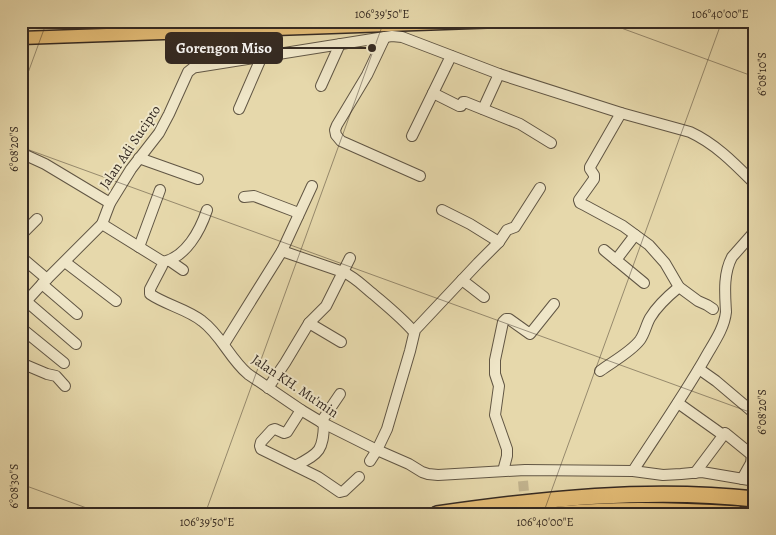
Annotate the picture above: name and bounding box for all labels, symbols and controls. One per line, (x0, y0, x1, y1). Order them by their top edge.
text: 106°39'50"E (355, 6, 409, 22)
text: 106°40'00"E (691, 6, 749, 22)
callout: Gorengon Miso (166, 33, 282, 63)
text: Gorengon Miso (176, 38, 272, 58)
text: 6°08'10"S (754, 52, 770, 96)
street label: Jalan Adi Sucipto (95, 101, 165, 193)
text: 6°08'20"S (6, 126, 22, 172)
street label: Jalan KH. Mu'min (248, 350, 342, 422)
text: 6°08'20"S (754, 389, 770, 435)
text: 6°08'30"S (6, 464, 22, 508)
text: 106°39'50"E (180, 514, 234, 530)
text: 106°40'00"E (516, 514, 574, 530)

